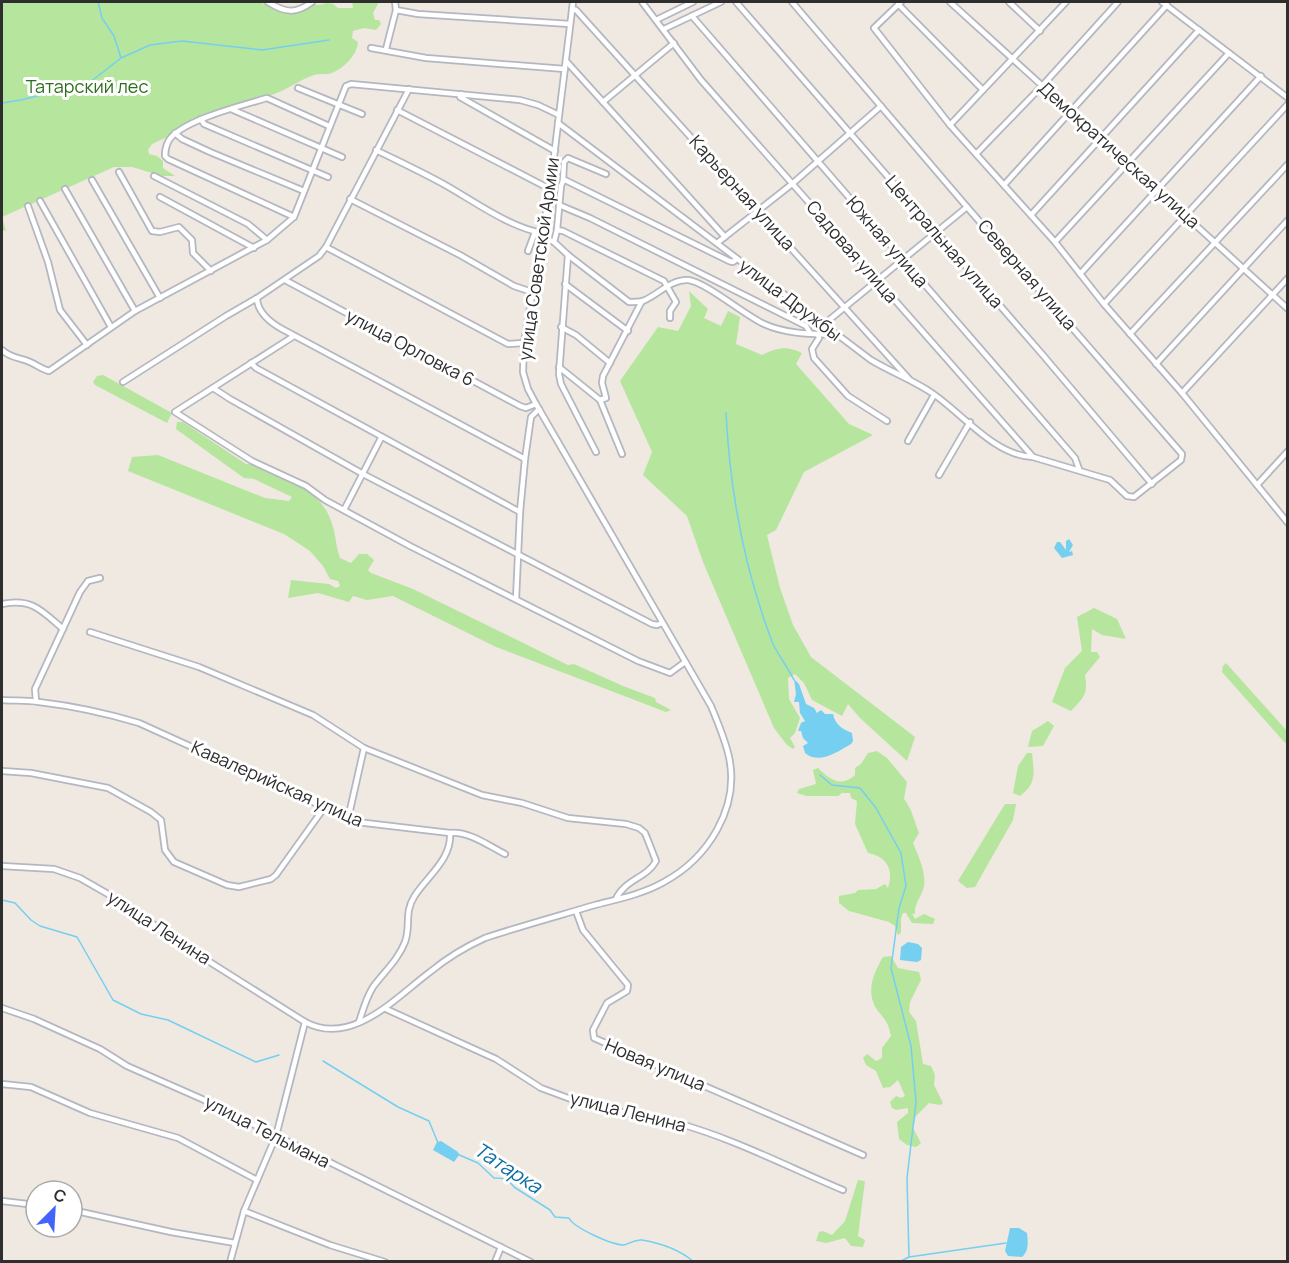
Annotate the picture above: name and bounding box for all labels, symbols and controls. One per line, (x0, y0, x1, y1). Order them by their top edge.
park label: Татарский лес (26, 74, 148, 98)
street label: Демократическая улица (1034, 75, 1205, 233)
street label: Карьерная улица (685, 130, 801, 255)
street label: улица Советской Армии (512, 156, 564, 362)
street label: Центральная улица (880, 170, 1009, 313)
street label: Южная улица (841, 191, 934, 292)
street label: Садовая улица (802, 195, 904, 308)
street label: Северная улица (973, 214, 1082, 335)
street label: улица Дружбы (734, 253, 847, 346)
street label: улица Орловка 6 (342, 303, 479, 391)
street label: Кавалерийская улица (188, 734, 367, 832)
street label: улица Ленина (103, 885, 216, 970)
street label: Новая улица (601, 1032, 709, 1096)
street label: улица Ленина (568, 1085, 689, 1137)
street label: улица Тельмана (201, 1089, 334, 1173)
water label: Татарка (469, 1136, 548, 1200)
north arrow (24, 1179, 84, 1239)
text: С (50, 1183, 70, 1208)

